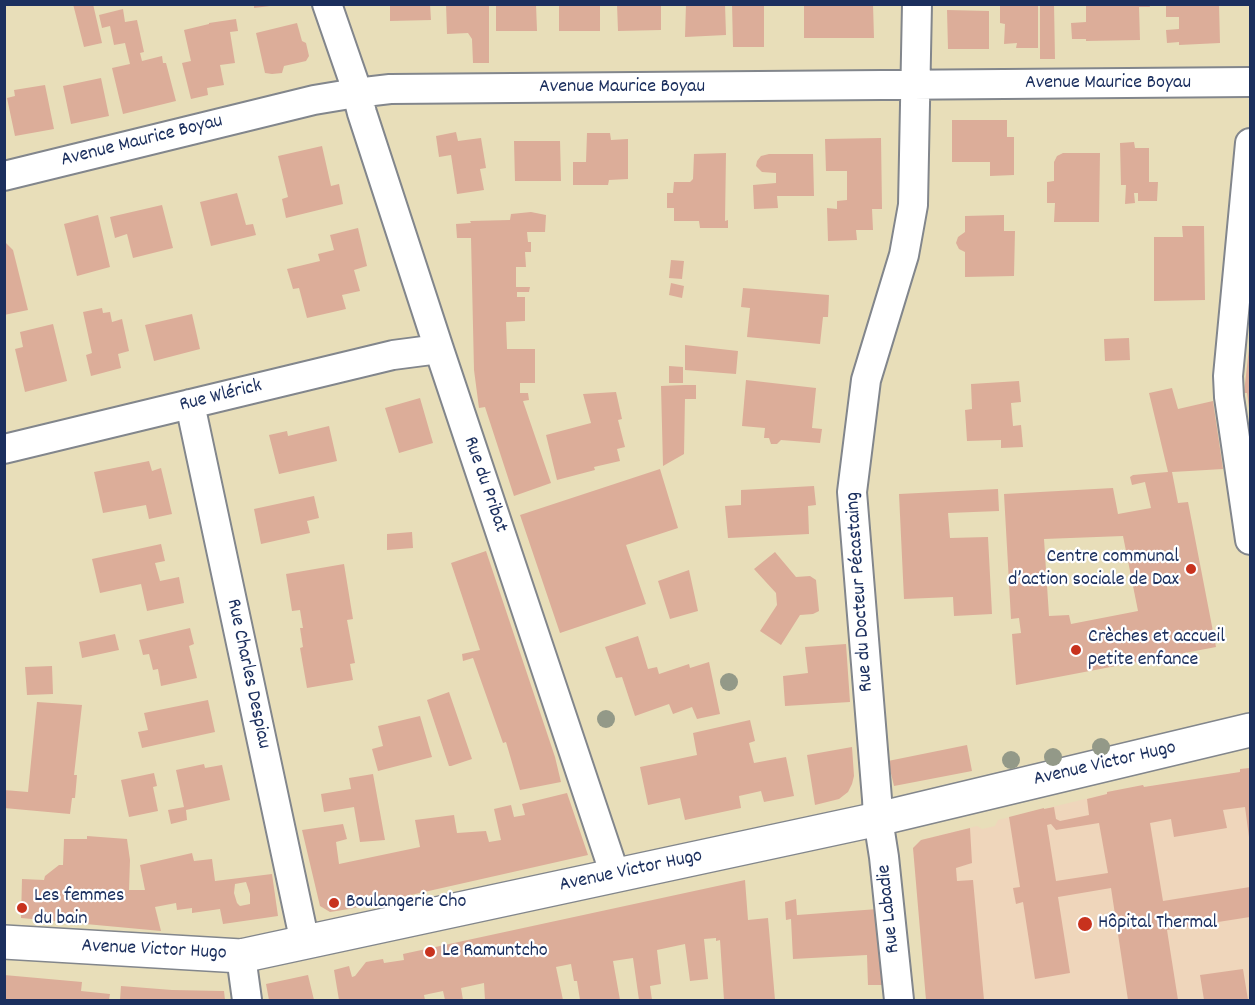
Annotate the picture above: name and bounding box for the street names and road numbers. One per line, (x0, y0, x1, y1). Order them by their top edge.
street label: Avenue Maurice Boyau (1025, 72, 1191, 96)
street label: Avenue Maurice Boyau (539, 76, 705, 100)
street label: Avenue Maurice Boyau (59, 110, 225, 174)
street label: Rue Wlérick (177, 375, 265, 419)
street label: Rue du Pribat (456, 434, 512, 536)
street label: Rue du Docteur Pécastaing (842, 491, 880, 693)
street label: Rue Charles Despiau (219, 597, 275, 751)
street label: Avenue Victor Hugo (1031, 737, 1179, 793)
street label: Avenue Victor Hugo (557, 845, 705, 899)
street label: Rue Labadie (873, 863, 907, 955)
street label: Avenue Victor Hugo (81, 935, 227, 967)

